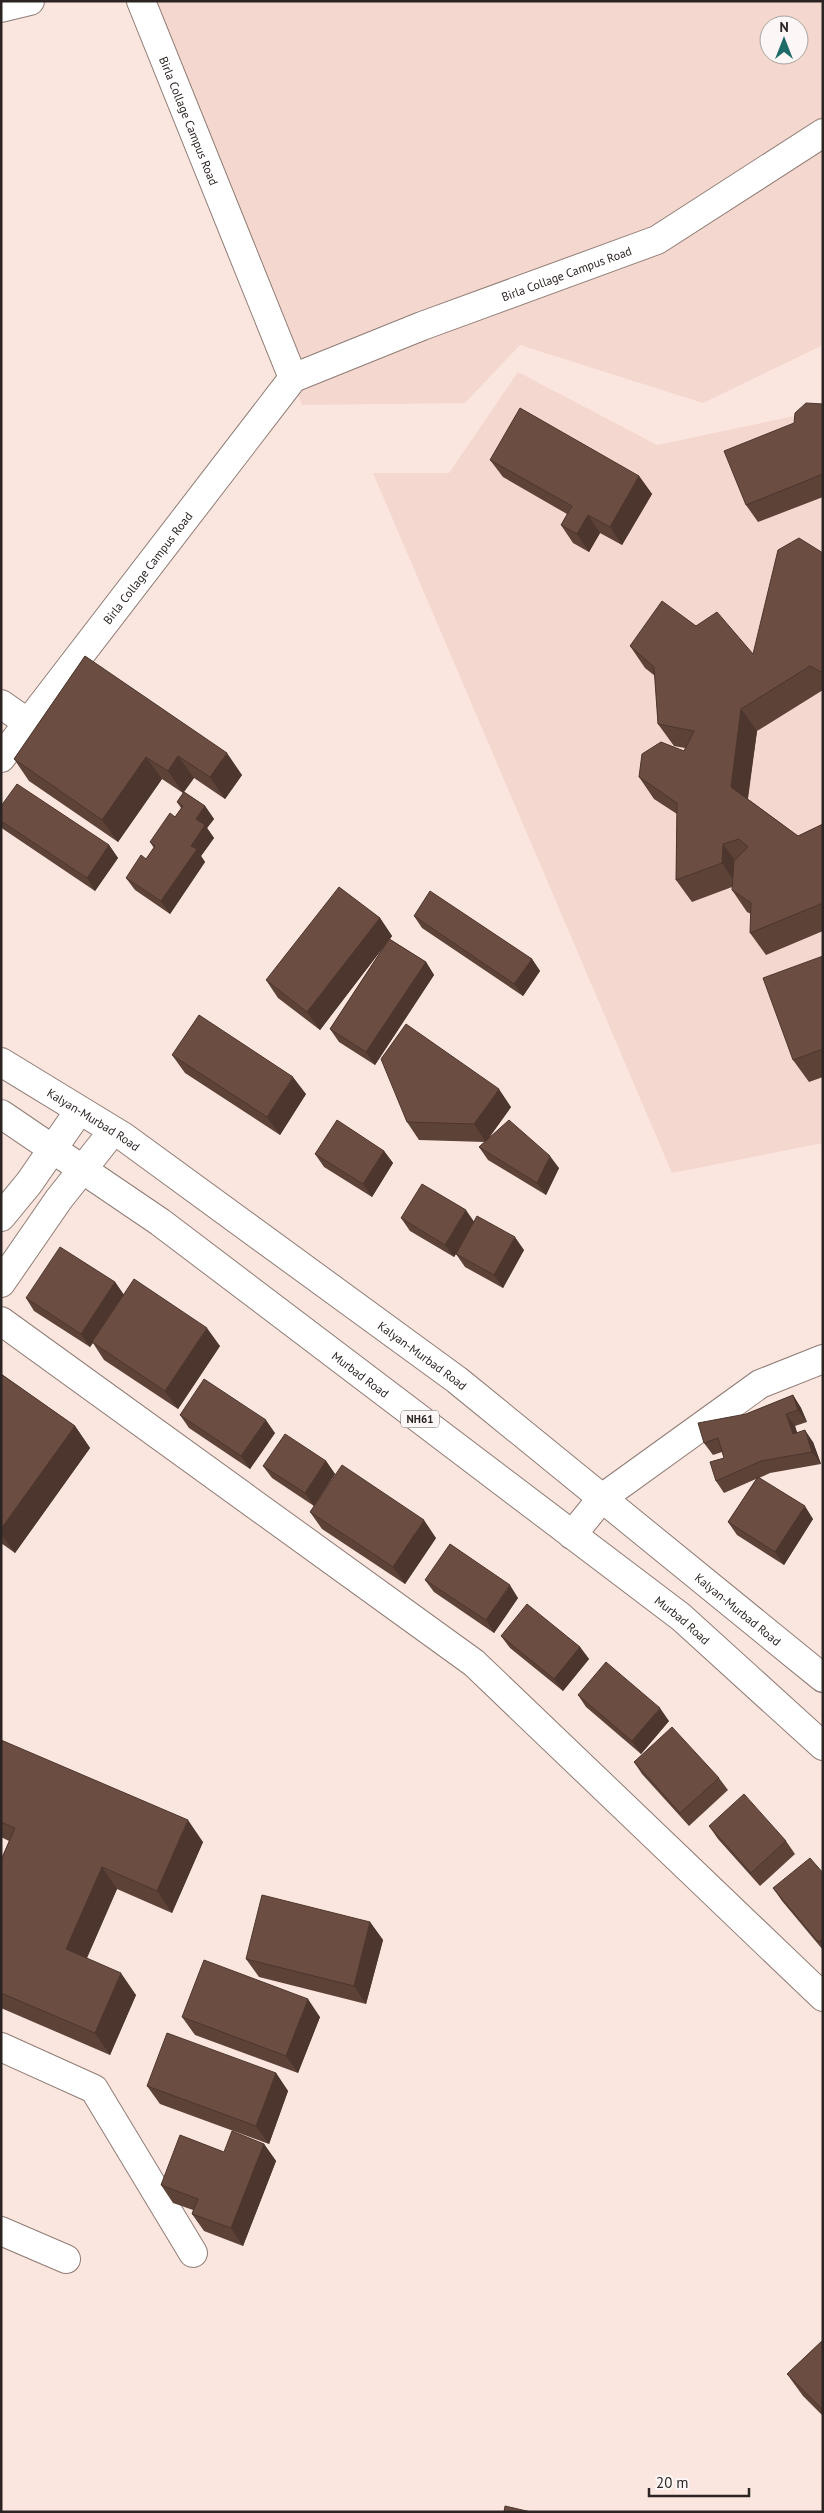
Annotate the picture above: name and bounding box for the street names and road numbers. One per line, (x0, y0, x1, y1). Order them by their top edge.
street label: Birla Collage Campus Road (157, 54, 222, 187)
street label: Birla Collage Campus Road (499, 242, 634, 304)
street label: Birla Collage Campus Road (99, 509, 195, 627)
street label: Kalyan-Murbad Road (45, 1085, 143, 1154)
street label: Kalyan-Murbad Road (375, 1318, 470, 1393)
street label: Murbad Road (329, 1348, 392, 1401)
road number: NH61 (401, 1410, 439, 1428)
street label: Kalyan-Murbad Road (692, 1570, 784, 1648)
street label: Murbad Road (652, 1592, 713, 1647)

